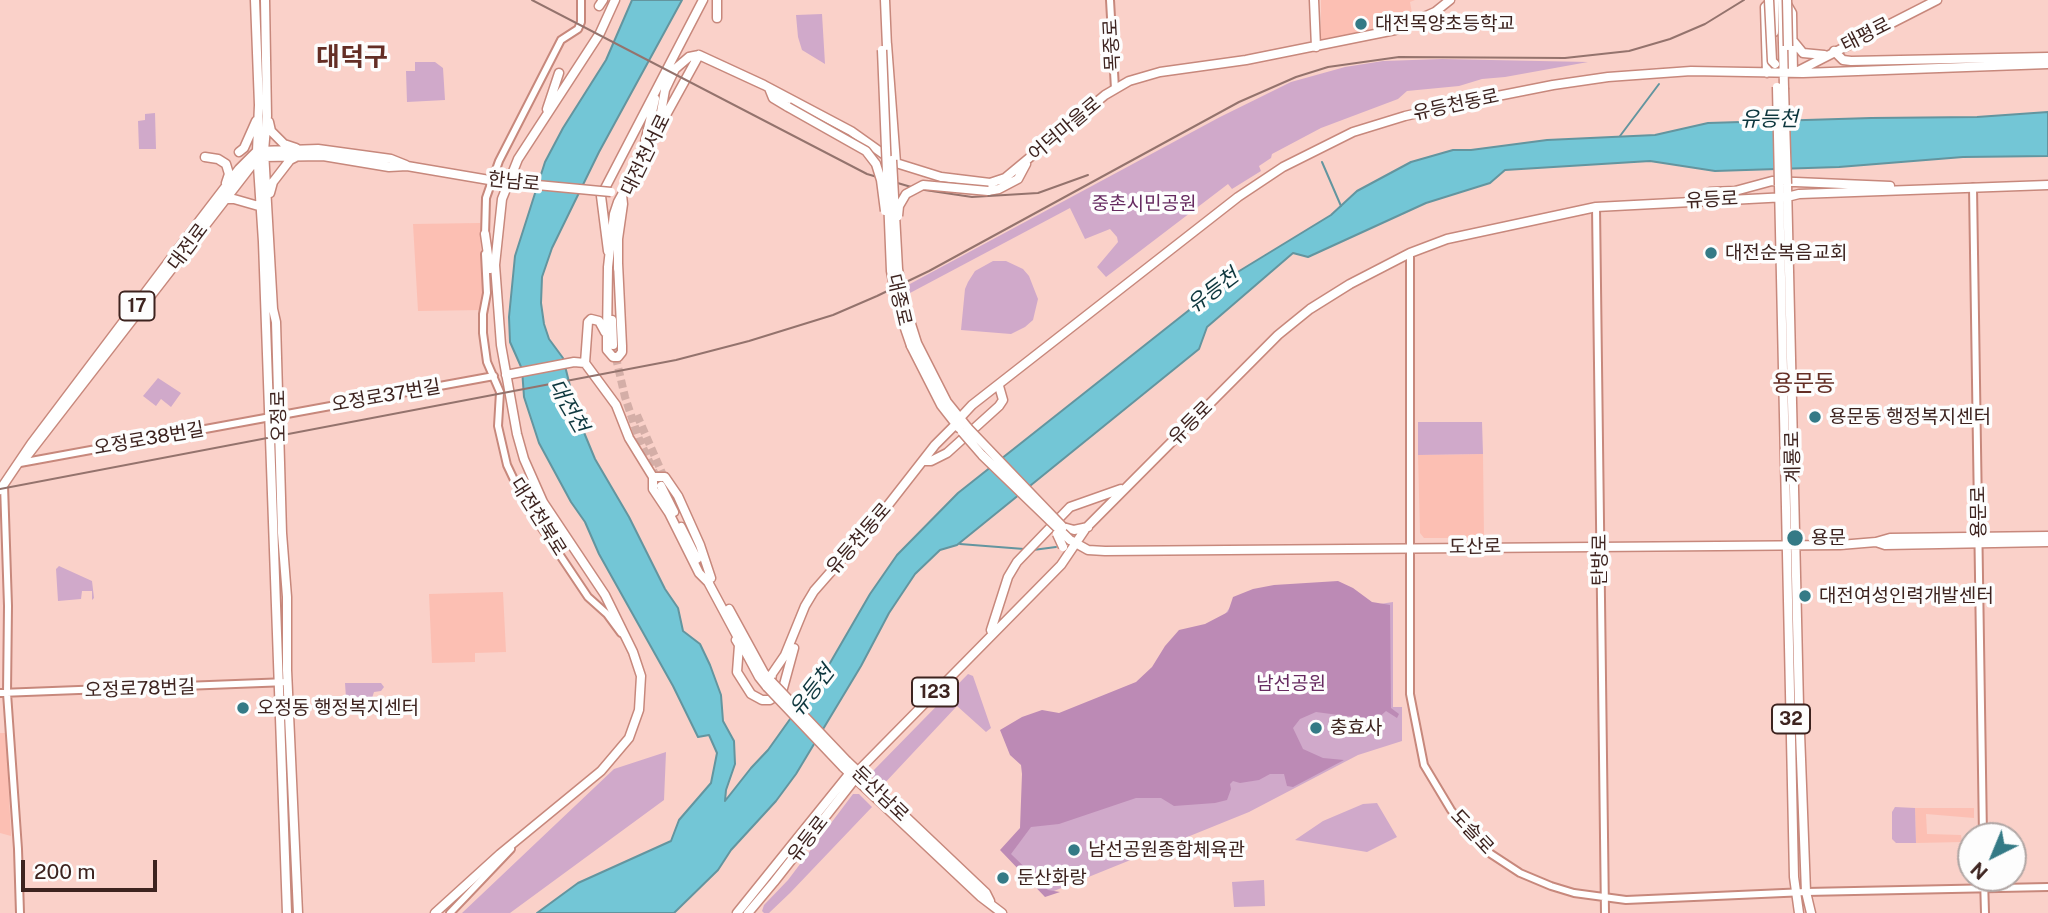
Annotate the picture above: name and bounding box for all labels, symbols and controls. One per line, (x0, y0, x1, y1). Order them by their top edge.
place label: 대전목양초등학교 (1375, 13, 1515, 35)
street label: 태평로 (1837, 13, 1895, 57)
marker: 대전목양초등학교 (1353, 16, 1369, 32)
street label: 목중로 (1099, 18, 1125, 72)
district label: 대덕구 (316, 42, 388, 74)
street label: 유등천동로 (1411, 85, 1501, 125)
street label: 어덕마을로 (1024, 92, 1106, 166)
water label: 유등천 (1740, 107, 1798, 133)
street label: 대전천서로 (617, 111, 675, 199)
street label: 한남로 (487, 168, 541, 196)
street label: 유등로 (1685, 187, 1739, 213)
park label: 중촌시민공원 (1092, 193, 1196, 215)
street label: 대전로 (163, 219, 213, 275)
place label: 대전순복음교회 (1725, 242, 1847, 264)
marker: 대전순복음교회 (1703, 245, 1719, 261)
water label: 유등천 (1182, 263, 1244, 319)
street label: 대종로 (882, 272, 916, 328)
road number: 17 (120, 292, 154, 320)
district label: 용문동 (1772, 370, 1836, 398)
street label: 오정로37번길 (330, 375, 442, 417)
water label: 대전천 (543, 375, 593, 437)
street label: 오정로 (267, 390, 291, 442)
street label: 유등로 (1164, 396, 1218, 450)
place label: 용문동 행정복지센터 (1829, 406, 1991, 428)
marker: 용문동 행정복지센터 (1807, 409, 1823, 425)
street label: 오정로38번길 (92, 418, 206, 460)
street label: 계룡로 (1781, 431, 1805, 483)
street label: 대전천북로 (505, 474, 571, 560)
street label: 용문로 (1967, 486, 1991, 538)
street label: 유등천동로 (822, 499, 896, 579)
place label: 용문 (1811, 527, 1846, 549)
marker: 용문 (1785, 528, 1805, 548)
street label: 탄방로 (1589, 534, 1611, 586)
street label: 도산로 (1449, 535, 1501, 559)
place label: 대전여성인력개발센터 (1819, 585, 1994, 607)
marker: 대전여성인력개발센터 (1797, 588, 1813, 604)
water label: 유등천 (784, 660, 840, 722)
park label: 남선공원 (1256, 673, 1326, 695)
street label: 오정로78번길 (84, 676, 196, 702)
road number: 123 (912, 678, 958, 706)
place label: 오정동 행정복지센터 (257, 697, 419, 719)
marker: 오정동 행정복지센터 (235, 700, 251, 716)
road number: 32 (1772, 704, 1810, 734)
place label: 충효사 (1330, 717, 1382, 739)
marker: 충효사 (1308, 720, 1324, 736)
street label: 둔산남로 (847, 762, 913, 826)
street label: 도솔로 (1446, 805, 1498, 859)
street label: 유등로 (783, 811, 833, 867)
north arrow (1957, 822, 2027, 892)
place label: 남선공원종합체육관 (1088, 839, 1245, 861)
marker: 남선공원종합체육관 (1066, 842, 1082, 858)
scale bar (24, 846, 161, 890)
text: N (1966, 858, 1992, 884)
text: 200 m (34, 859, 95, 884)
place label: 둔산화랑 (1017, 867, 1087, 889)
marker: 둔산화랑 (995, 870, 1011, 886)

